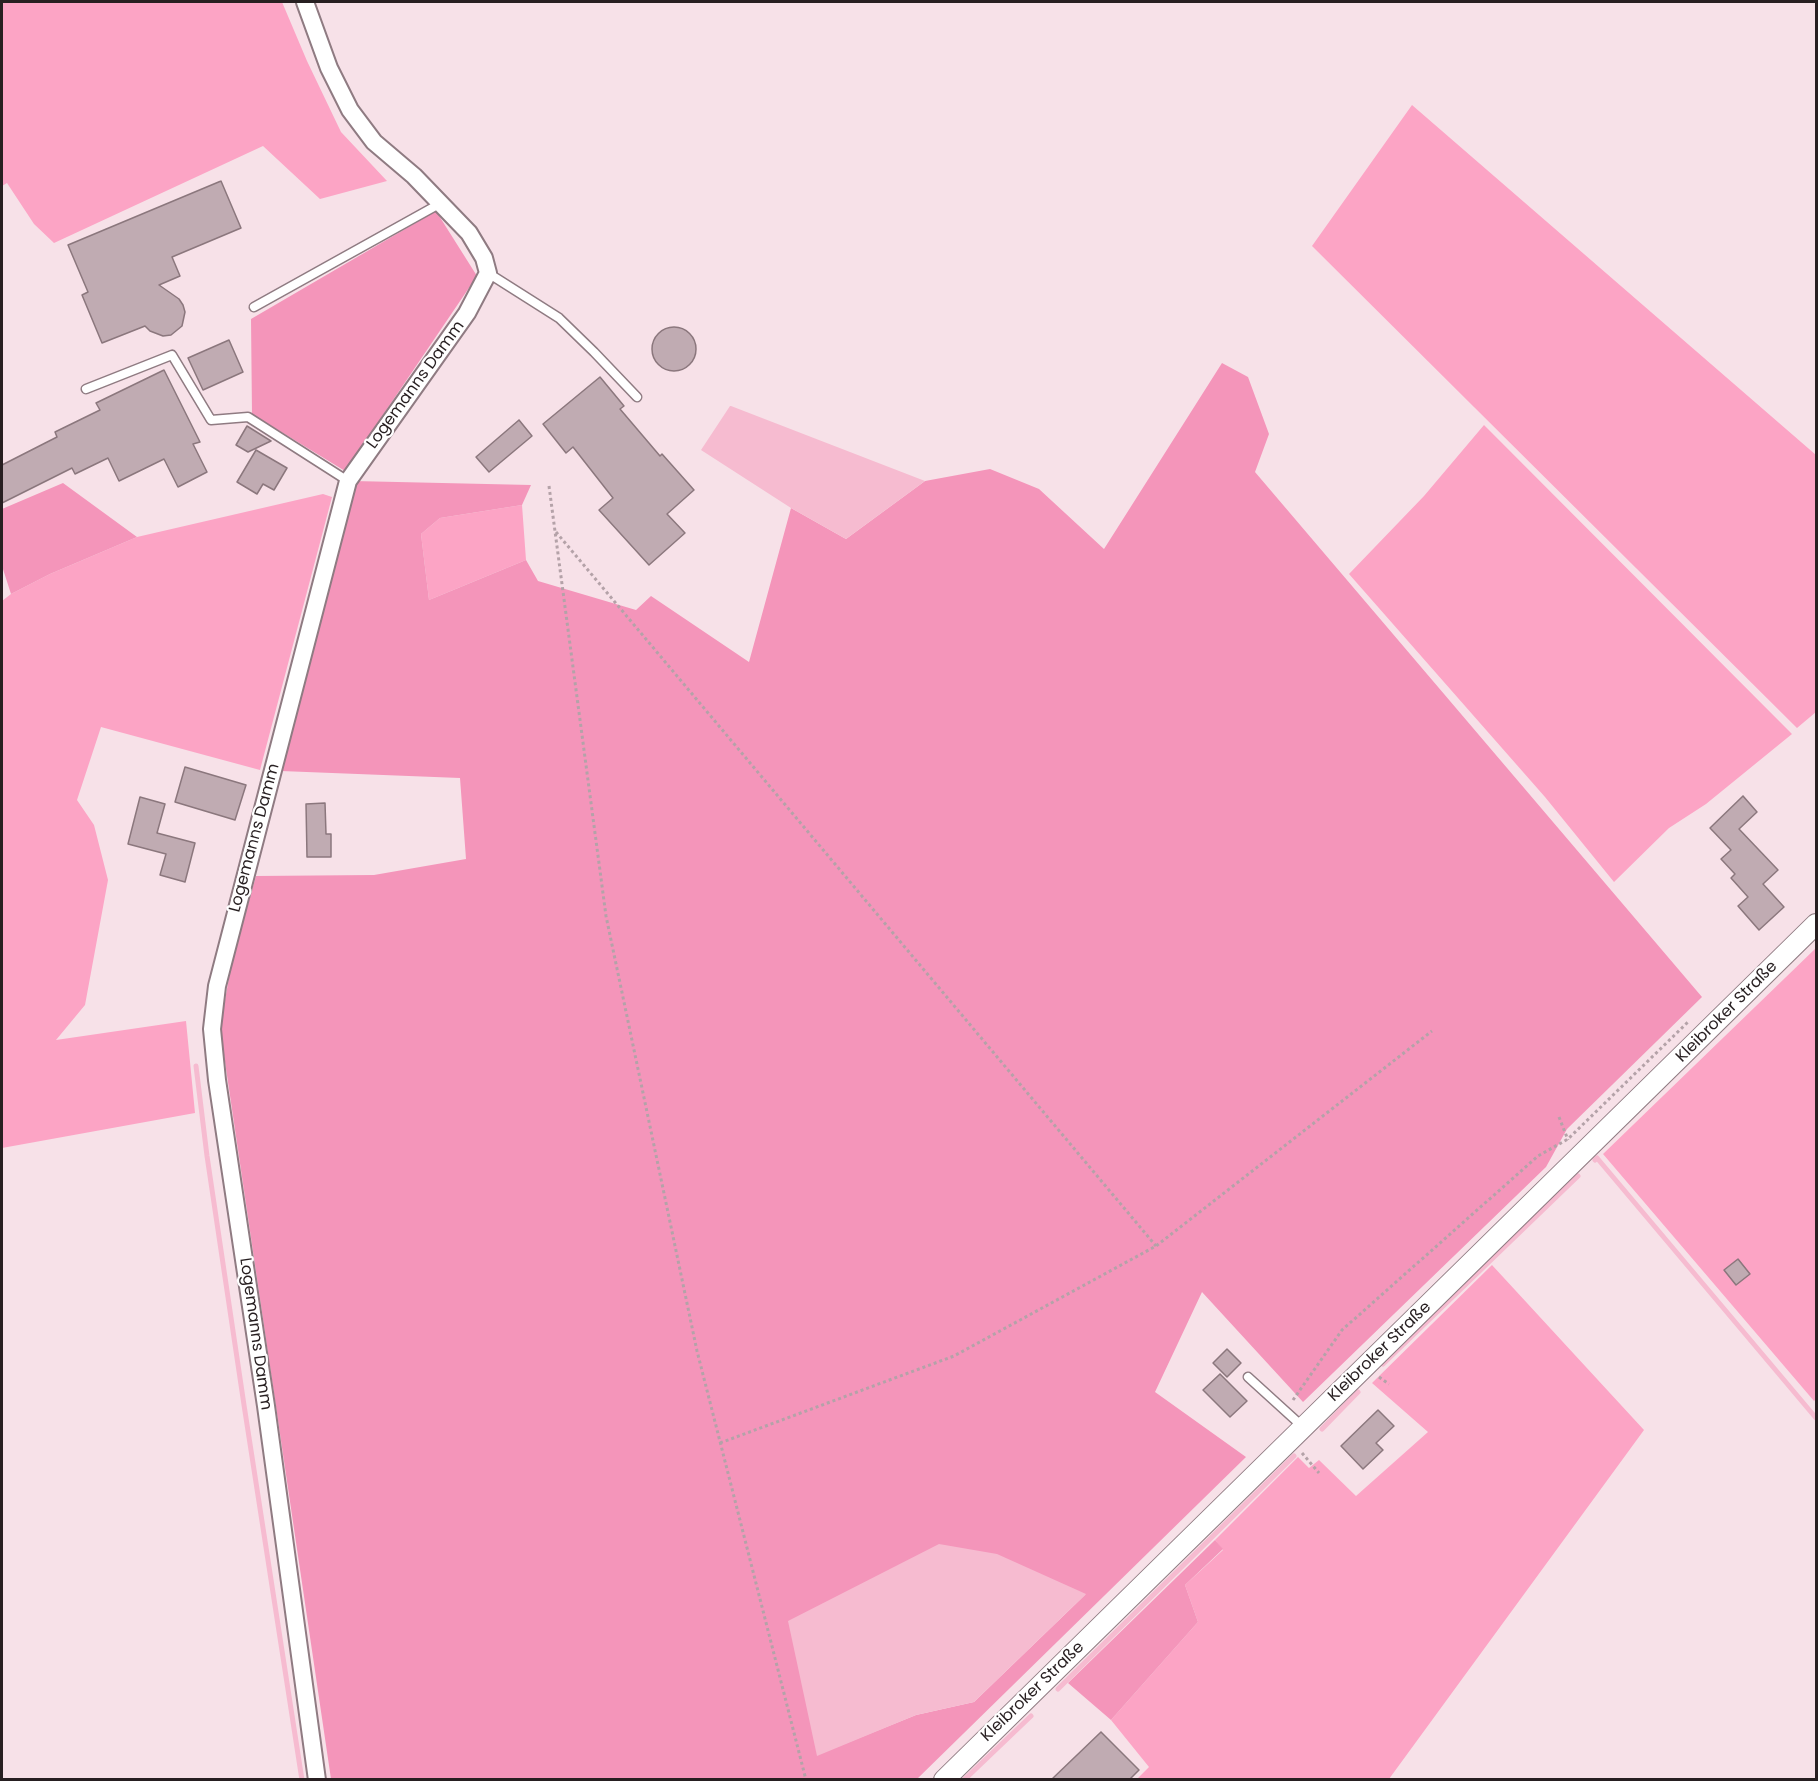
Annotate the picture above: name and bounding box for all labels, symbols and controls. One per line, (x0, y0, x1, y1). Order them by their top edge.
street label: Logemanns Damm (363, 317, 469, 453)
street label: Logemanns Damm (226, 761, 284, 915)
street label: Kleibroker Straße (1672, 957, 1782, 1067)
street label: Logemanns Damm (235, 1257, 275, 1411)
street label: Kleibroker Straße (1325, 1298, 1435, 1406)
street label: Kleibroker Straße (978, 1638, 1088, 1746)

